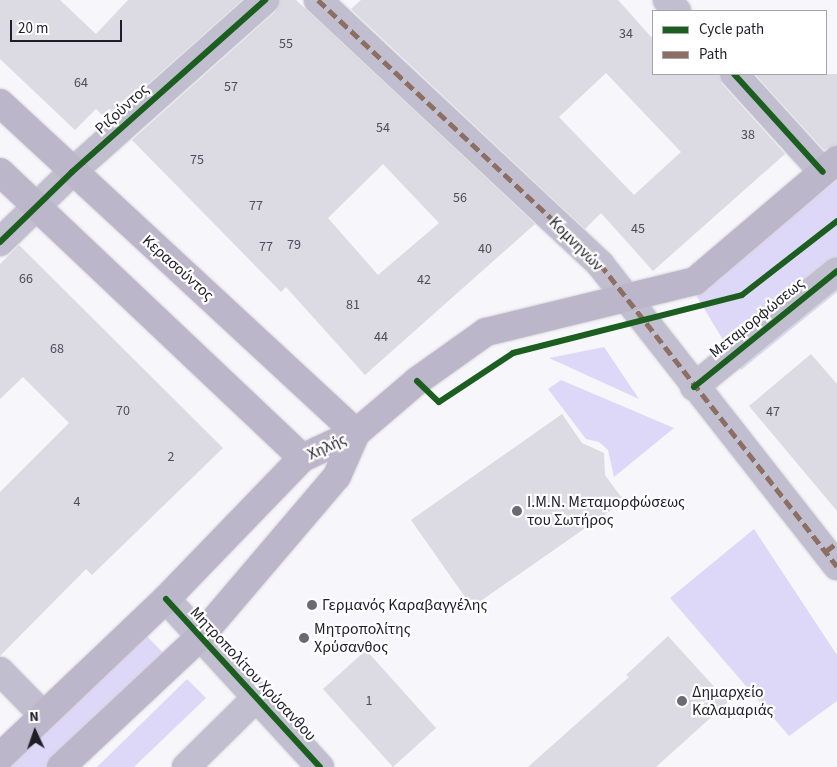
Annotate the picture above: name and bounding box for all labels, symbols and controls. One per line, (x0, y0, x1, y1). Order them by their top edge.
scale bar (12, 10, 125, 42)
legend (652, 10, 827, 75)
text: 20 m (18, 18, 48, 39)
text: Cycle path (699, 19, 764, 40)
house number: 34 (619, 26, 633, 42)
house number: 55 (279, 36, 293, 52)
text: Path (699, 44, 727, 65)
house number: 64 (74, 75, 88, 91)
house number: 57 (224, 79, 238, 95)
street label: Ριζούντος (91, 80, 153, 138)
house number: 54 (376, 120, 390, 136)
house number: 38 (741, 127, 755, 143)
house number: 75 (190, 152, 204, 168)
house number: 56 (453, 190, 467, 206)
house number: 77 (249, 198, 263, 214)
street label: Κομνηνών (545, 213, 607, 275)
house number: 45 (631, 221, 645, 237)
street label: Κερασούντος (138, 231, 218, 305)
house number: 79 (287, 237, 301, 253)
house number: 77 (259, 239, 273, 255)
house number: 40 (478, 241, 492, 257)
house number: 66 (19, 271, 33, 287)
house number: 42 (417, 272, 431, 288)
street label: Μεταμορφώσεως (706, 274, 808, 362)
house number: 81 (346, 297, 360, 313)
house number: 44 (374, 329, 388, 345)
house number: 68 (50, 341, 64, 357)
house number: 70 (116, 403, 130, 419)
house number: 47 (766, 404, 780, 420)
street label: Χηλής (305, 430, 349, 464)
house number: 2 (168, 449, 174, 465)
place label: Ι.Μ.Ν. Μεταμορφώσεως του Σωτήρος (527, 492, 685, 530)
house number: 4 (74, 494, 80, 510)
marker: Ι.Μ.Ν. Μεταμορφώσεως του Σωτήρος (511, 505, 523, 517)
place label: Γερμανός Καραβαγγέλης (322, 595, 487, 615)
marker: Γερμανός Καραβαγγέλης (306, 599, 318, 611)
street label: Μητροπολίτου Χρύσανθου (186, 603, 320, 745)
place label: Μητροπολίτης Χρύσανθος (314, 619, 411, 657)
marker: Μητροπολίτης Χρύσανθος (298, 632, 310, 644)
place label: Δημαρχείο Καλαμαριάς (692, 682, 774, 720)
house number: 1 (366, 693, 372, 709)
marker: Δημαρχείο Καλαμαριάς (676, 695, 688, 707)
north arrow (10, 707, 60, 757)
text: N (29, 707, 39, 727)

